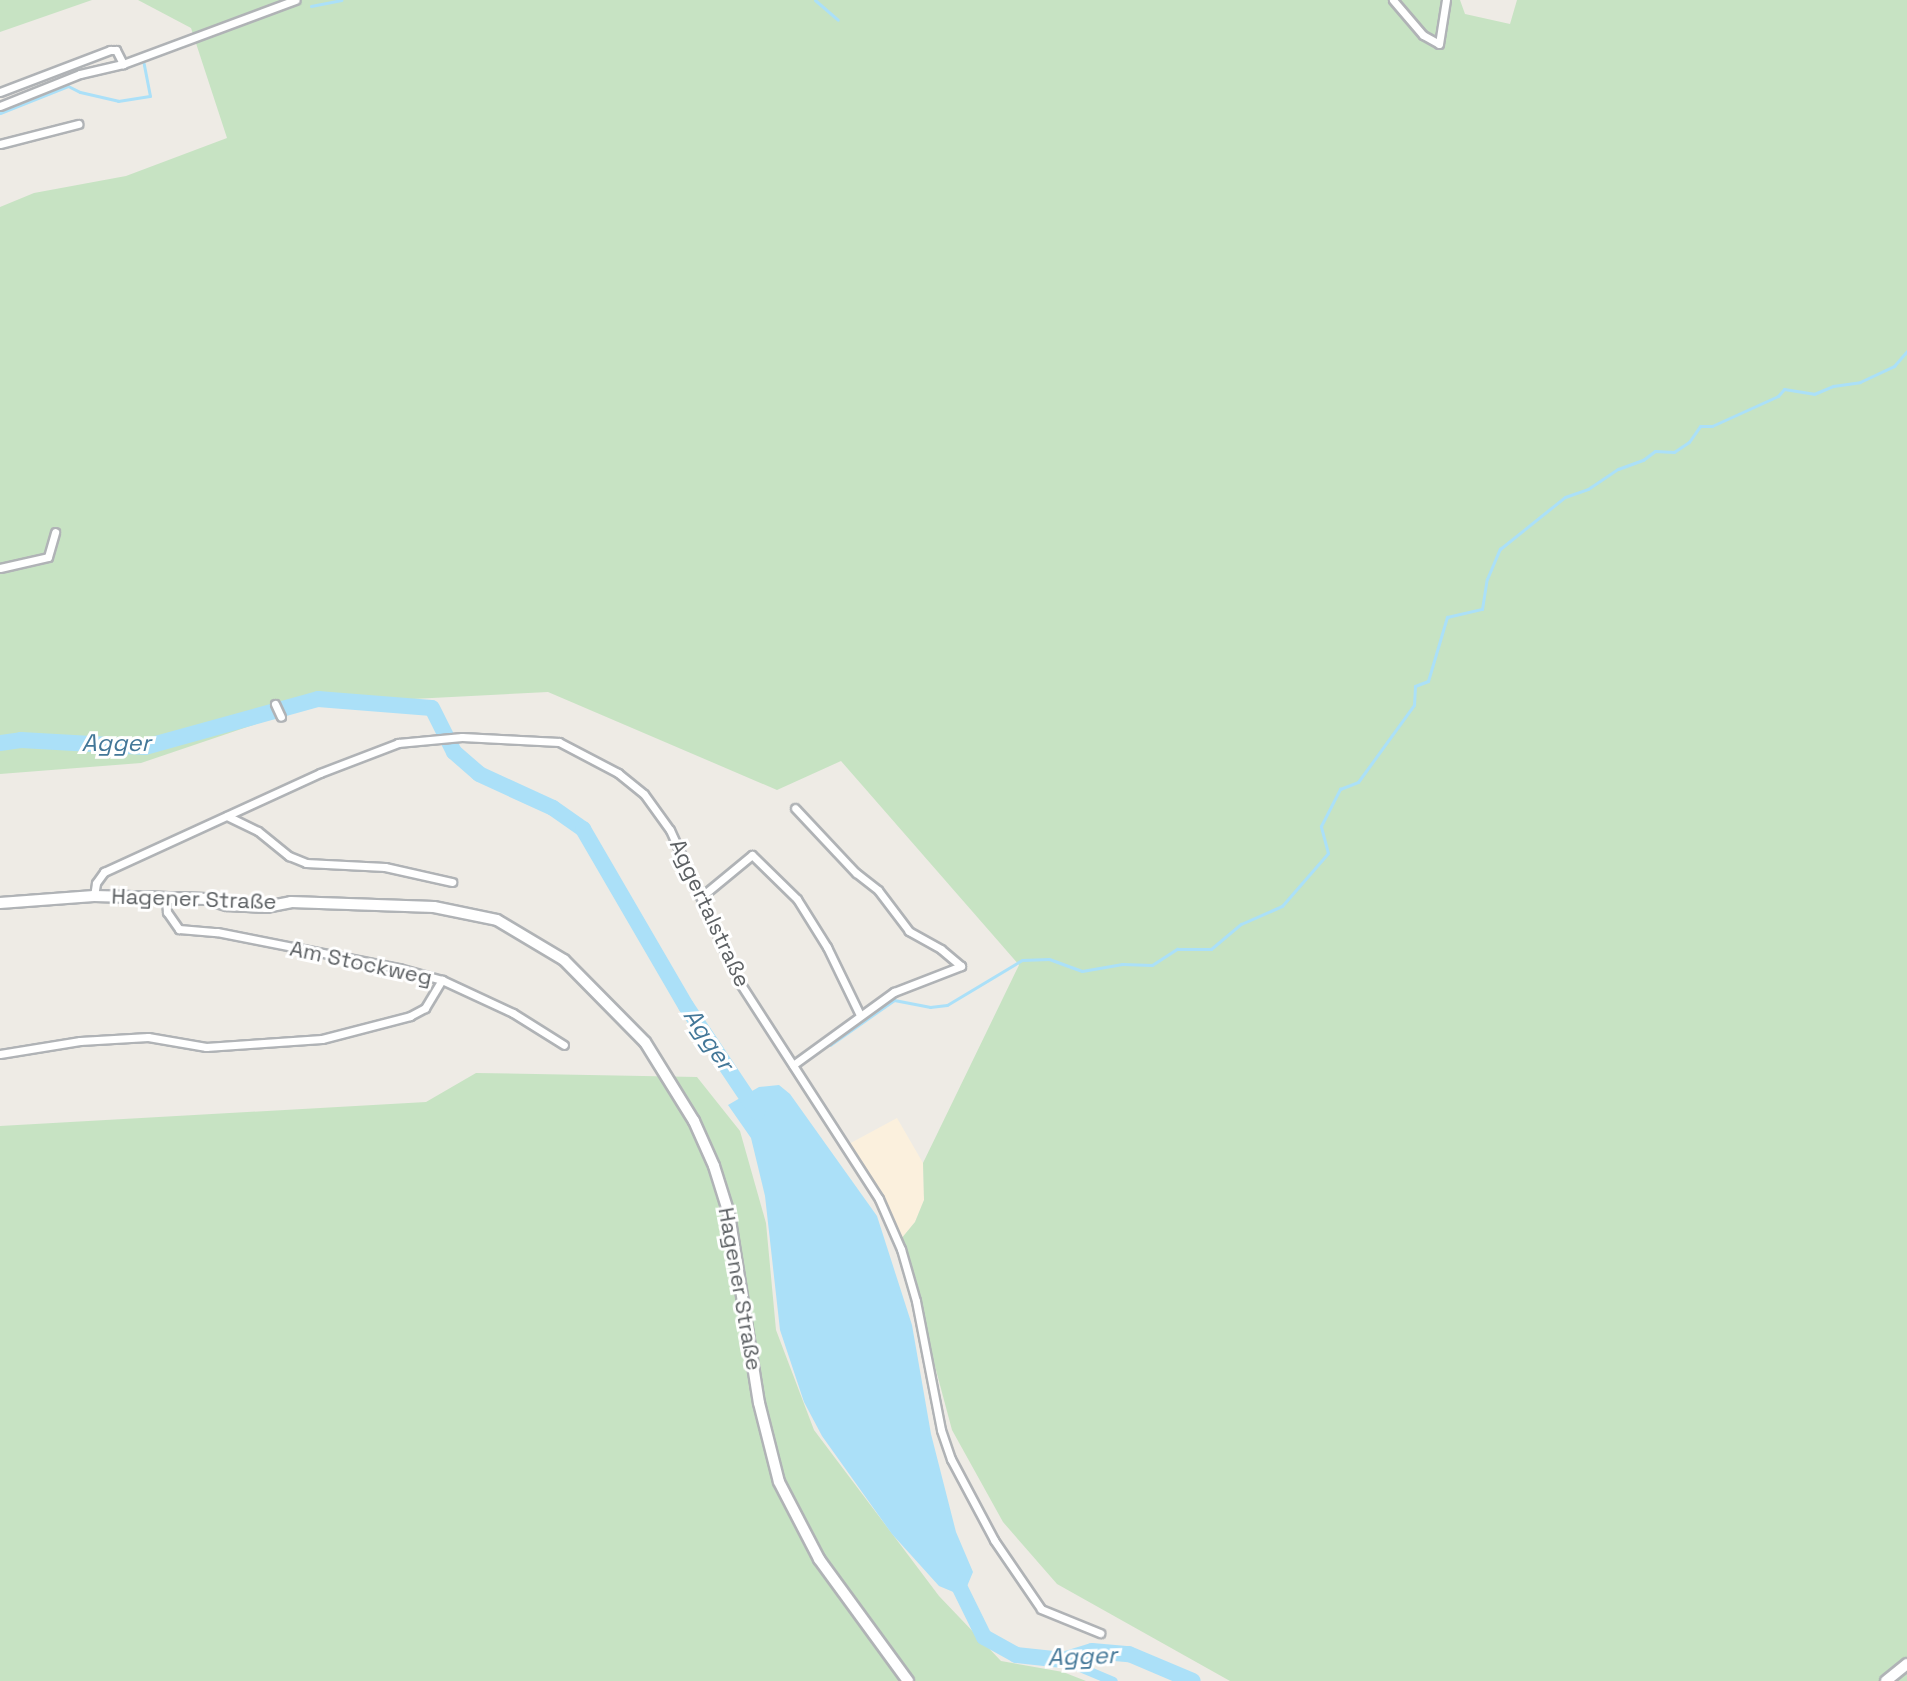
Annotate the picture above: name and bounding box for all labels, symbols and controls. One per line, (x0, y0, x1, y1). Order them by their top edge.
water label: Agger (81, 729, 151, 757)
street label: Aggertalstraße (664, 835, 756, 991)
street label: Hagener Straße (111, 883, 277, 915)
street label: Am Stockweg (287, 935, 435, 991)
water label: Agger (678, 1002, 740, 1076)
street label: Hagener Straße (713, 1205, 767, 1373)
water label: Agger (1047, 1640, 1117, 1672)

